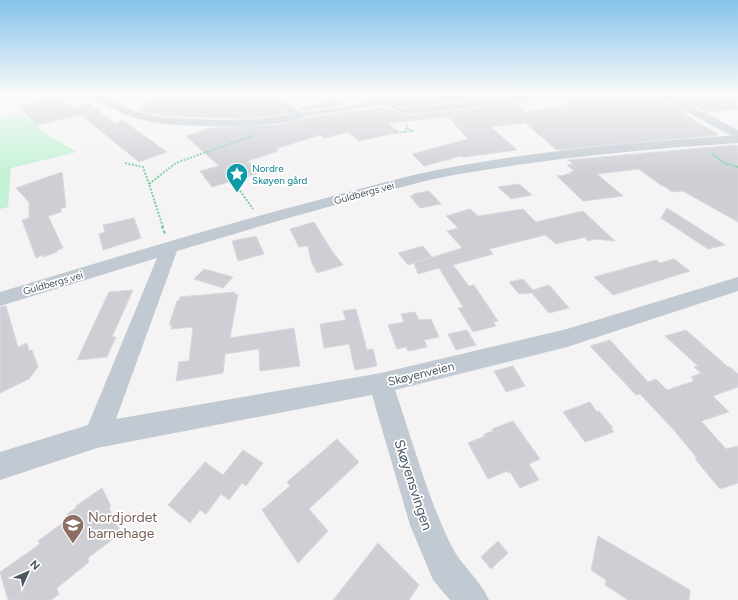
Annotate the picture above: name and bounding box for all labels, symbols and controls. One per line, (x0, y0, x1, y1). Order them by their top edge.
place icon: Nordre Skøyen gård (224, 161, 250, 194)
place label: Nordre Skøyen gård (252, 162, 308, 187)
street label: Guldbergs vei (332, 179, 396, 207)
street label: Guldbergs vei (21, 268, 85, 298)
street label: Skøyenveien (386, 359, 456, 389)
street label: Skøyensvingen (390, 438, 436, 533)
place label: Nordjordet barnehage (88, 509, 158, 542)
school or university icon: Nordjordet barnehage (60, 512, 86, 545)
north arrow (8, 552, 48, 592)
text: N (27, 558, 42, 573)

